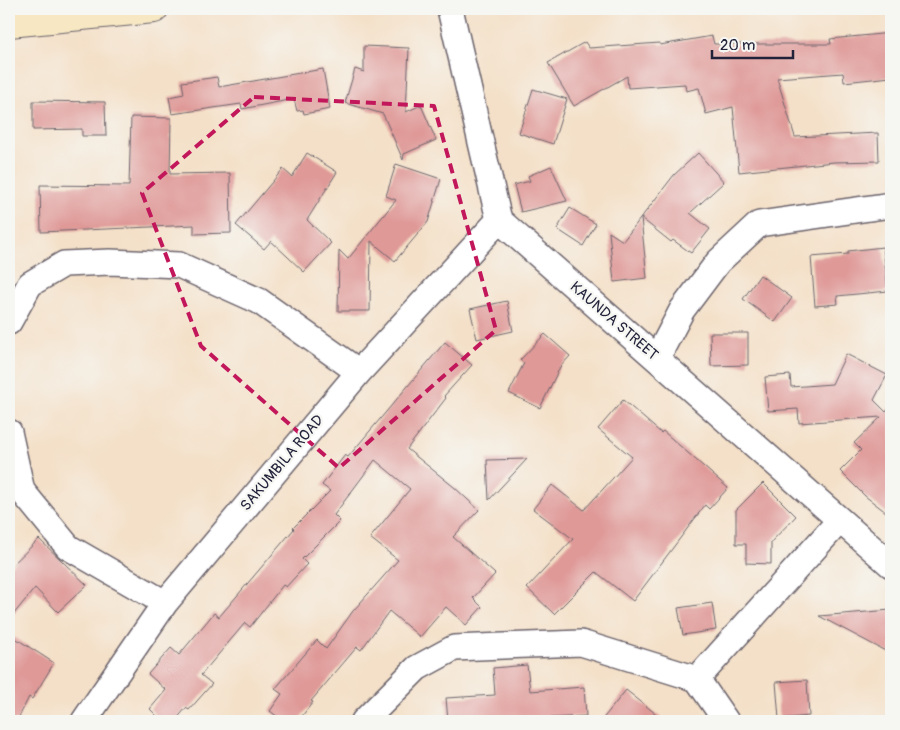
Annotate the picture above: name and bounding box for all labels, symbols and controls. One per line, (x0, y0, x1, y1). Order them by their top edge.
scale bar (712, 28, 794, 60)
text: 20 m (720, 36, 755, 55)
street label: KAUNDA STREET (566, 277, 662, 365)
street label: SAKUMBILA ROAD (236, 411, 328, 515)

